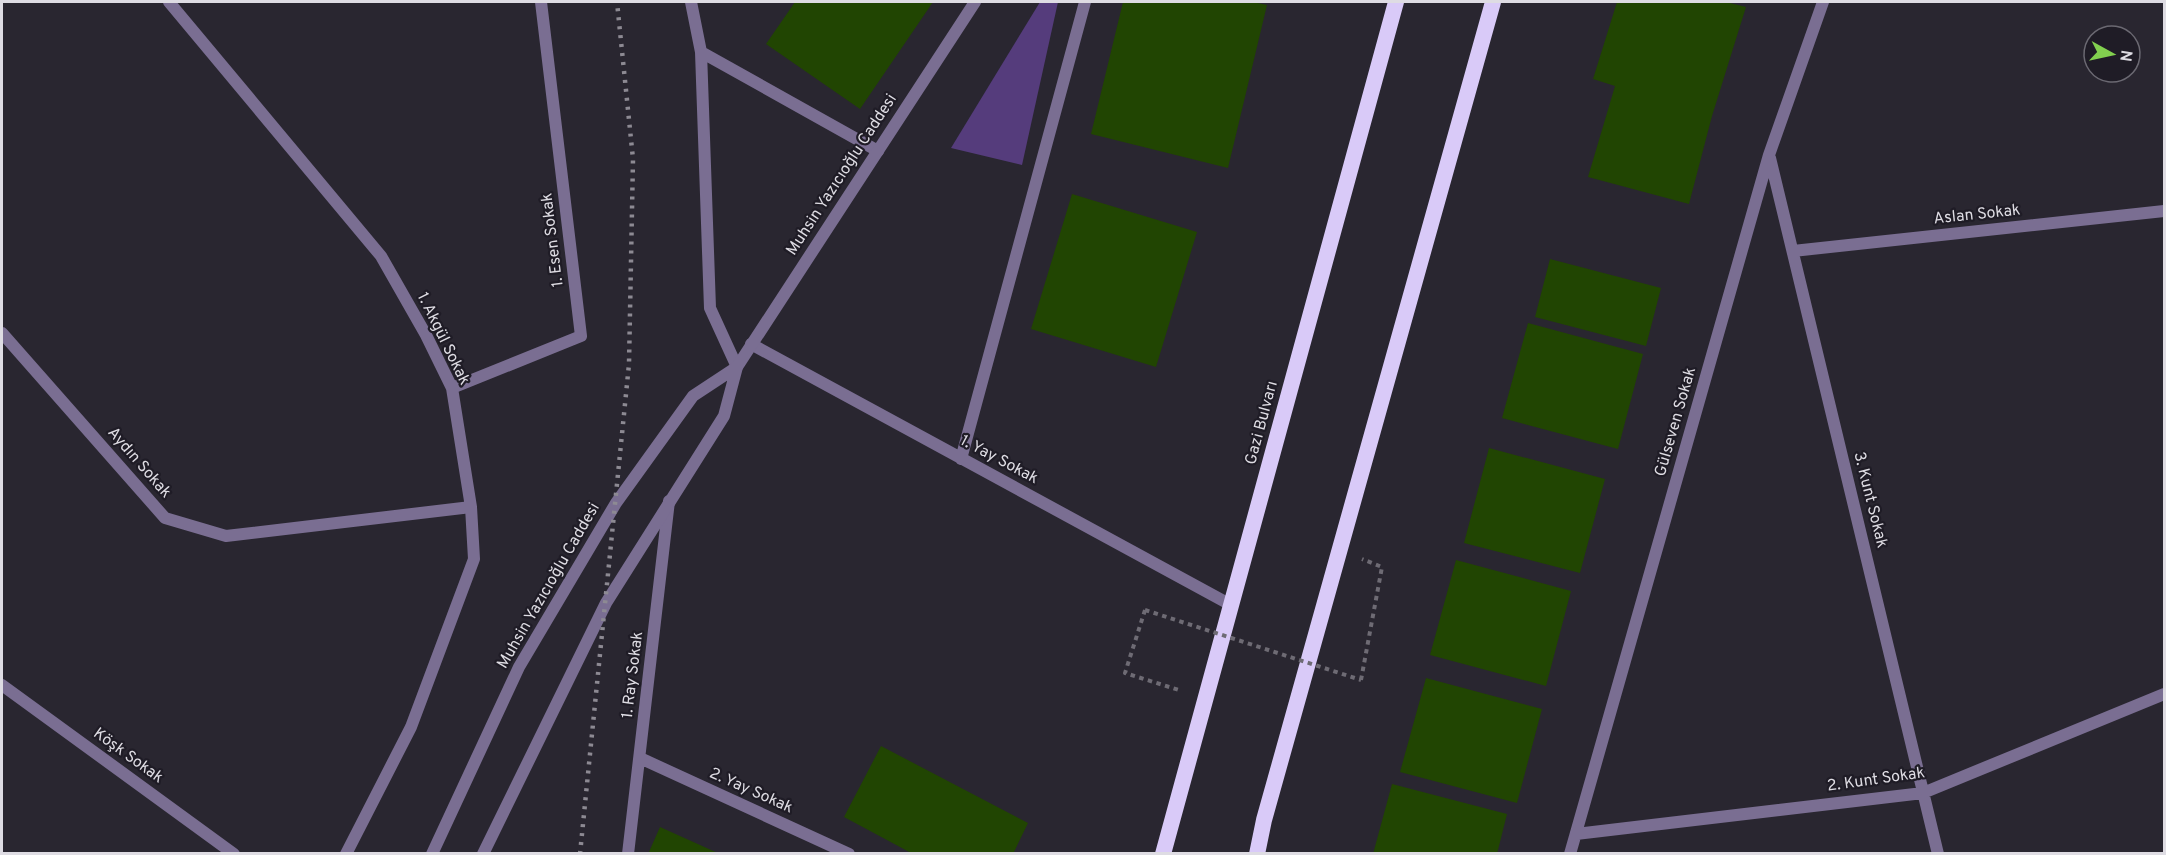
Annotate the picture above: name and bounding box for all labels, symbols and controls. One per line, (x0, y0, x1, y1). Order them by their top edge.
north arrow (2082, 24, 2142, 84)
text: N (2114, 49, 2136, 63)
street label: Muhsin Yazıcıoğlu Caddesi (782, 91, 902, 259)
street label: 1. Esen Sokak (537, 192, 569, 288)
street label: Aslan Sokak (1933, 201, 2021, 229)
street label: 1. Akgül Sokak (412, 289, 474, 389)
street label: Gülseven Sokak (1651, 365, 1701, 479)
street label: Gazi Bulvarı (1241, 379, 1283, 467)
street label: Aydın Sokak (103, 423, 175, 503)
street label: 1. Yay Sokak (957, 431, 1041, 489)
street label: 3. Kunt Sokak (1848, 450, 1892, 550)
street label: Muhsin Yazıcıoğlu Caddesi (493, 499, 605, 673)
street label: 1. Ray Sokak (618, 630, 648, 720)
street label: Köşk Sokak (89, 724, 167, 788)
street label: 2. Kunt Sokak (1826, 763, 1926, 797)
street label: 2. Yay Sokak (706, 764, 796, 818)

